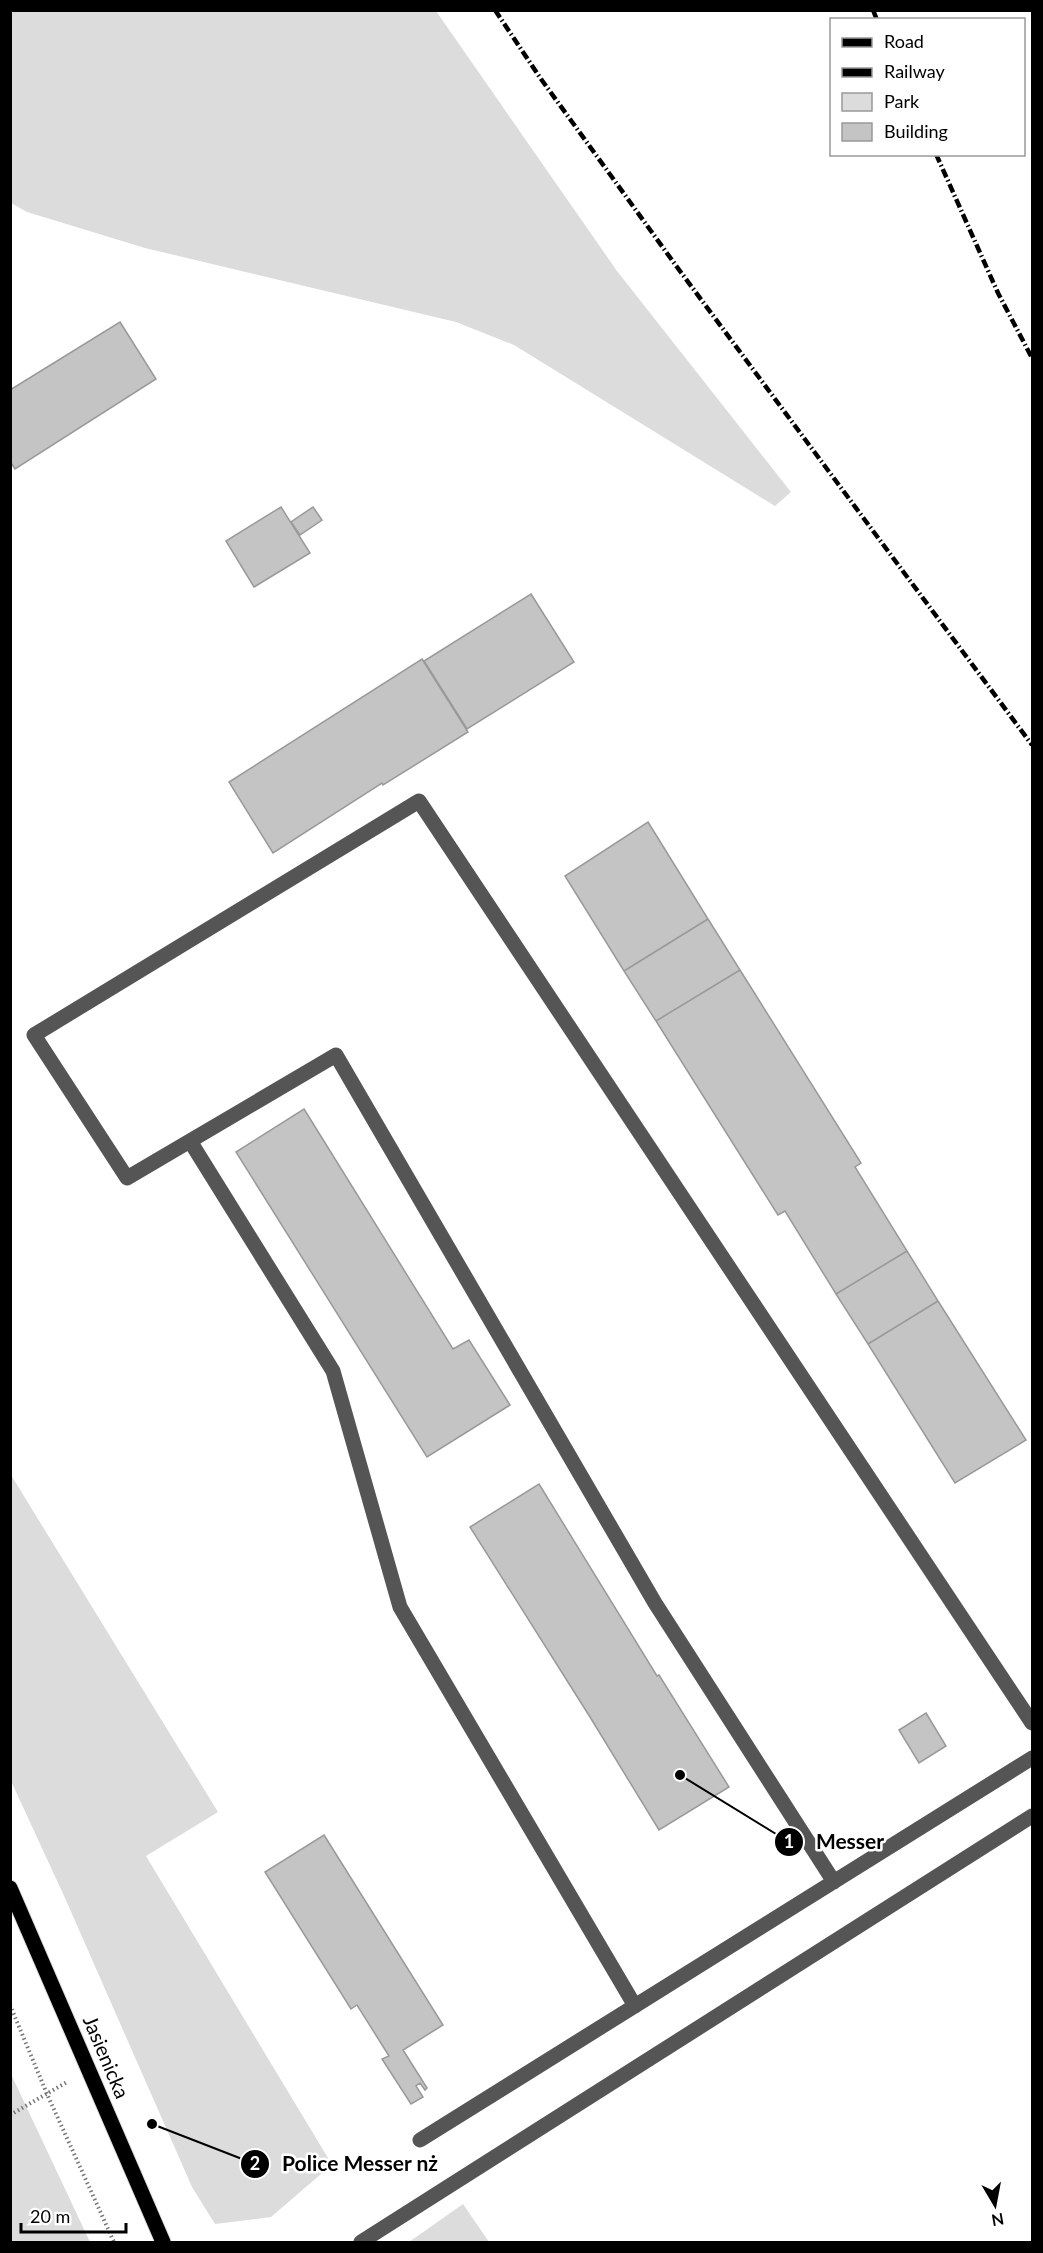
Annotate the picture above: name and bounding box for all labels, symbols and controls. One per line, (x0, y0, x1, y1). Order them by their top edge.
legend (830, 18, 1025, 156)
text: Road (884, 30, 924, 52)
text: Railway (884, 60, 945, 82)
text: Park (884, 90, 920, 112)
text: Building (884, 120, 948, 142)
callout: Messer (774, 1823, 896, 1862)
text: Messer (816, 1828, 884, 1853)
text: 1 (784, 1830, 794, 1852)
street label: Jasienicka (79, 2012, 135, 2102)
callout: Police Messer nż (240, 2144, 450, 2183)
text: Police Messer nż (282, 2150, 438, 2175)
text: 2 (250, 2152, 260, 2174)
north arrow (965, 2175, 1025, 2235)
scale bar (21, 2196, 126, 2234)
text: 20 m (30, 2205, 70, 2227)
text: N (990, 2210, 1005, 2231)

